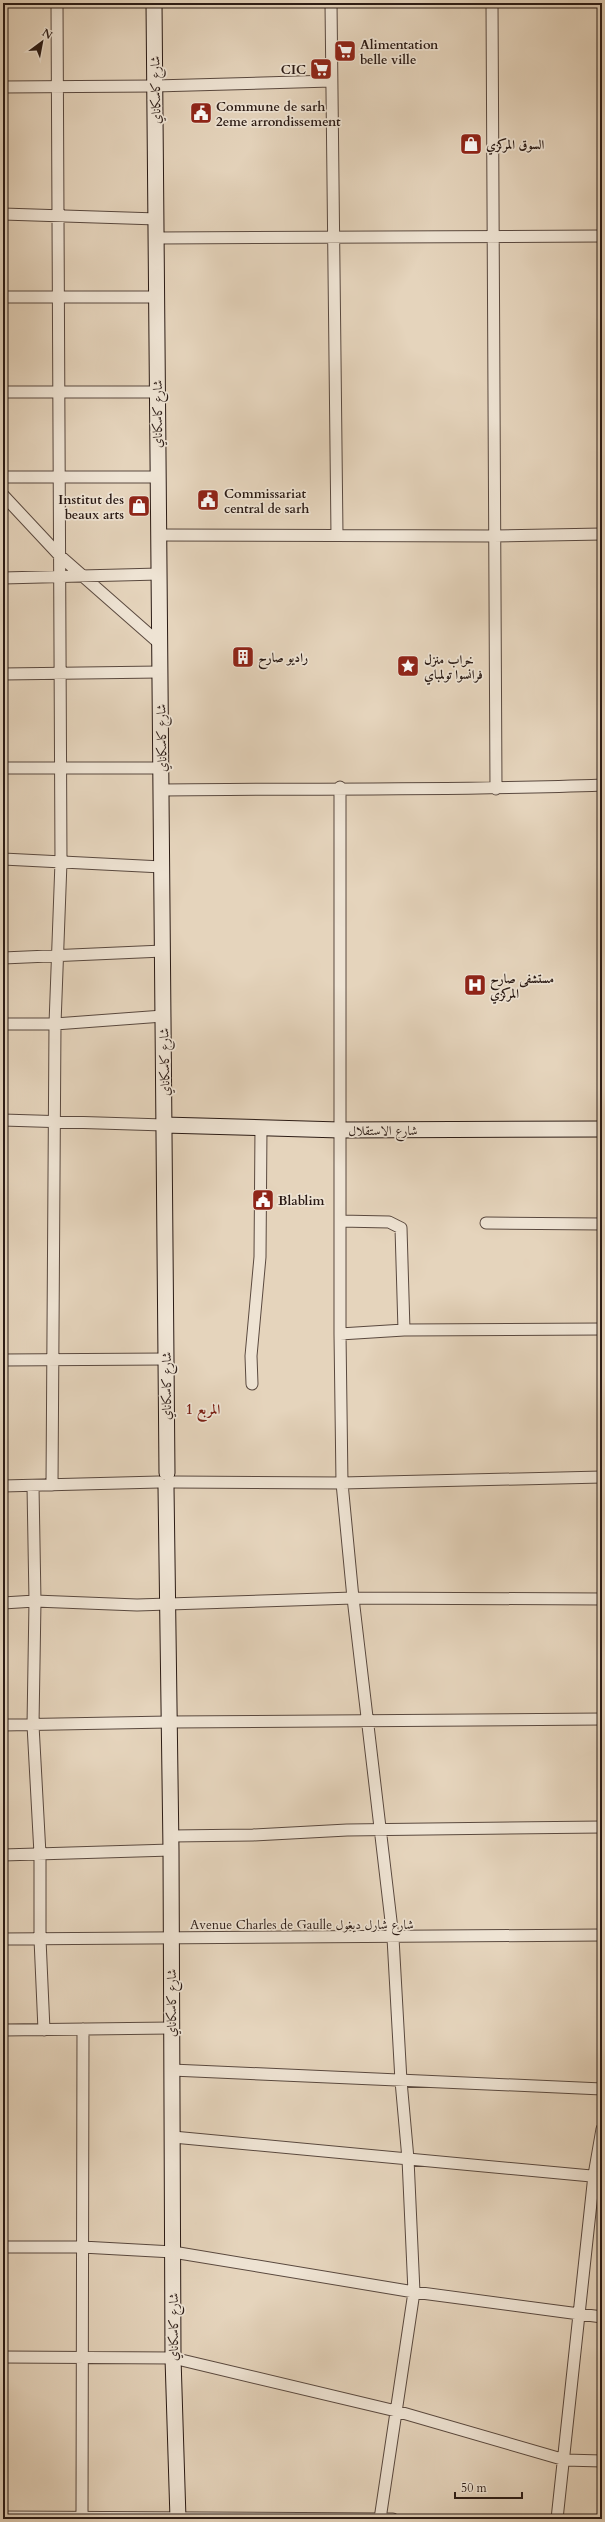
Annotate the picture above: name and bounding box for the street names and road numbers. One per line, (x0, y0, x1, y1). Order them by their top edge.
street label: شارع كاسكاناي (146, 56, 168, 124)
street label: شارع كاسكاناي (149, 380, 169, 448)
street label: شارع كاسكاناي (152, 704, 174, 772)
street label: شارع كاسكاناي (155, 1028, 177, 1096)
street label: شارع الاستقلال (348, 1122, 418, 1142)
street label: شارع كاسكاناي (158, 1352, 178, 1420)
street label: Avenue Charles de Gaulle شارع شارل ديغول (190, 1916, 414, 1936)
street label: شارع كاسكاناي (163, 1969, 183, 2037)
street label: شارع كاسكاناي (165, 2293, 185, 2361)

